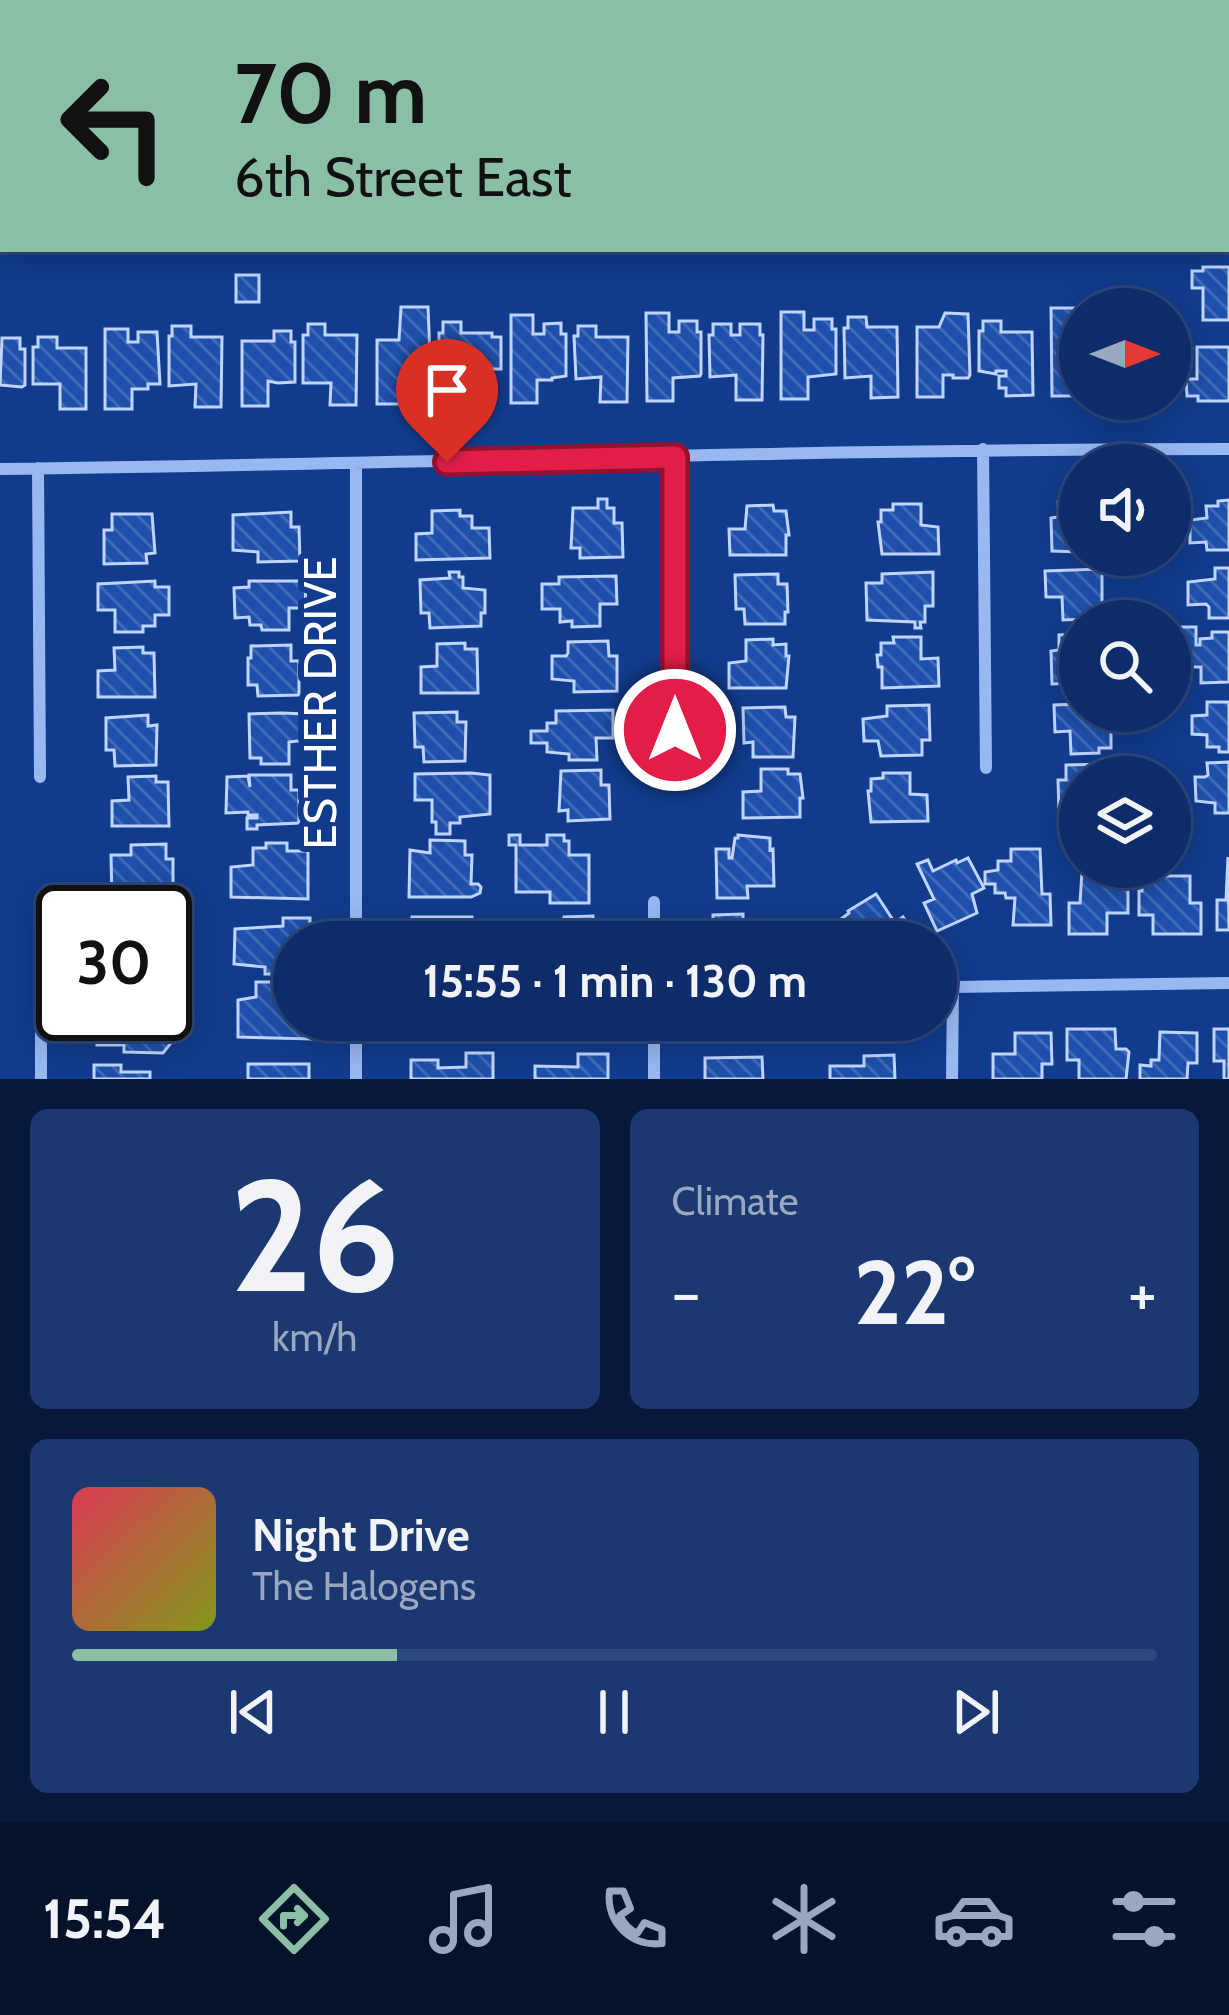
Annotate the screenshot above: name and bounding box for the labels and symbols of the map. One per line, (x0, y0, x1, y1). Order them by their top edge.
north arrow (1059, 288, 1191, 420)
pin (396, 339, 498, 462)
street label: ESTHER DRIVE (293, 557, 347, 849)
position arrow (612, 667, 738, 793)
speed limit sign: 30 (36, 885, 192, 1041)

